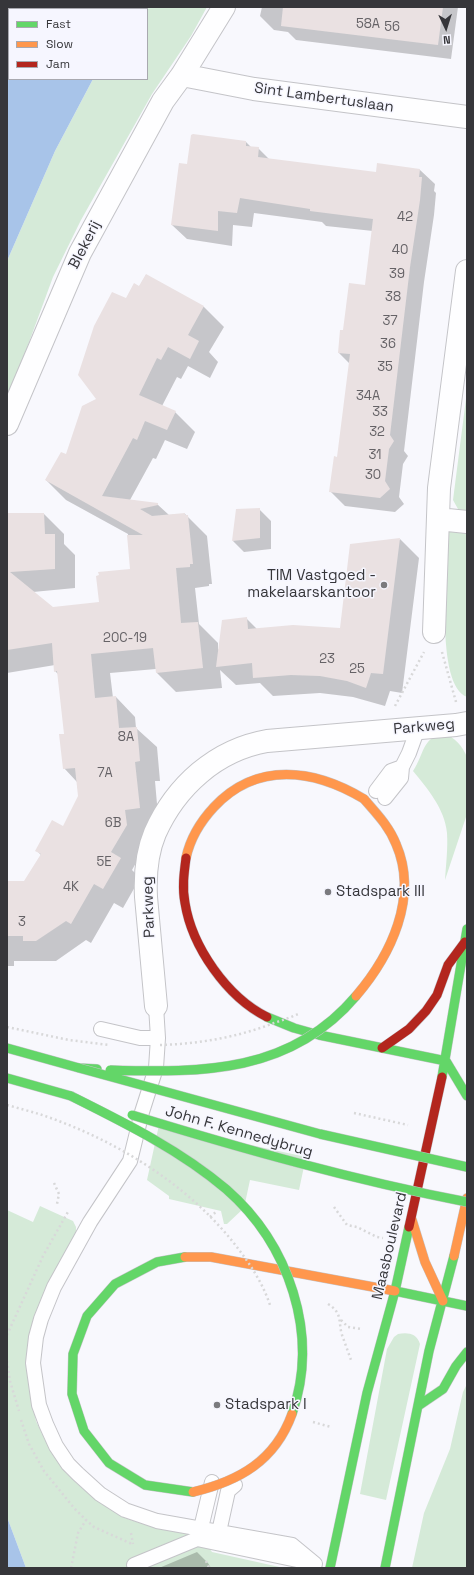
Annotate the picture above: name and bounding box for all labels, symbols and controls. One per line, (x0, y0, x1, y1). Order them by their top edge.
legend (8, 8, 148, 80)
north arrow (426, 8, 466, 48)
text: Fast (46, 16, 71, 32)
house number: 58A (356, 16, 380, 32)
house number: 56 (384, 19, 400, 35)
text: N (443, 33, 451, 47)
text: Slow (46, 36, 73, 52)
text: Jam (46, 56, 70, 72)
street label: Sint Lambertuslaan (253, 79, 395, 117)
house number: 42 (397, 209, 413, 225)
street label: Blekerij (65, 218, 105, 272)
house number: 40 (392, 242, 408, 258)
house number: 39 (389, 266, 405, 282)
house number: 38 (385, 289, 401, 305)
house number: 37 (382, 313, 398, 329)
house number: 36 (380, 336, 396, 352)
house number: 35 (377, 359, 393, 375)
house number: 34A (356, 388, 380, 404)
house number: 33 (372, 404, 388, 420)
house number: 32 (369, 424, 385, 440)
house number: 31 (368, 447, 382, 463)
house number: 30 (365, 467, 381, 483)
place label: TIM Vastgoed - makelaarskantoor (247, 567, 376, 602)
marker: TIM Vastgoed - makelaarskantoor (379, 580, 389, 590)
house number: 20C-19 (103, 630, 147, 646)
house number: 23 (319, 651, 335, 667)
house number: 25 (349, 661, 365, 677)
street label: Parkweg (393, 715, 455, 739)
house number: 8A (118, 729, 134, 745)
house number: 7A (97, 765, 113, 781)
house number: 6B (105, 815, 121, 831)
house number: 5E (96, 854, 112, 870)
street label: Parkweg (139, 876, 159, 938)
house number: 4K (63, 879, 79, 895)
place label: Stadspark III (336, 883, 425, 901)
marker: Stadspark III (323, 887, 333, 897)
house number: 3 (18, 914, 26, 930)
street label: John F. Kennedybrug (163, 1102, 315, 1162)
street label: Maasboulevard (369, 1190, 411, 1302)
place label: Stadspark I (225, 1396, 307, 1414)
marker: Stadspark I (212, 1400, 222, 1410)

